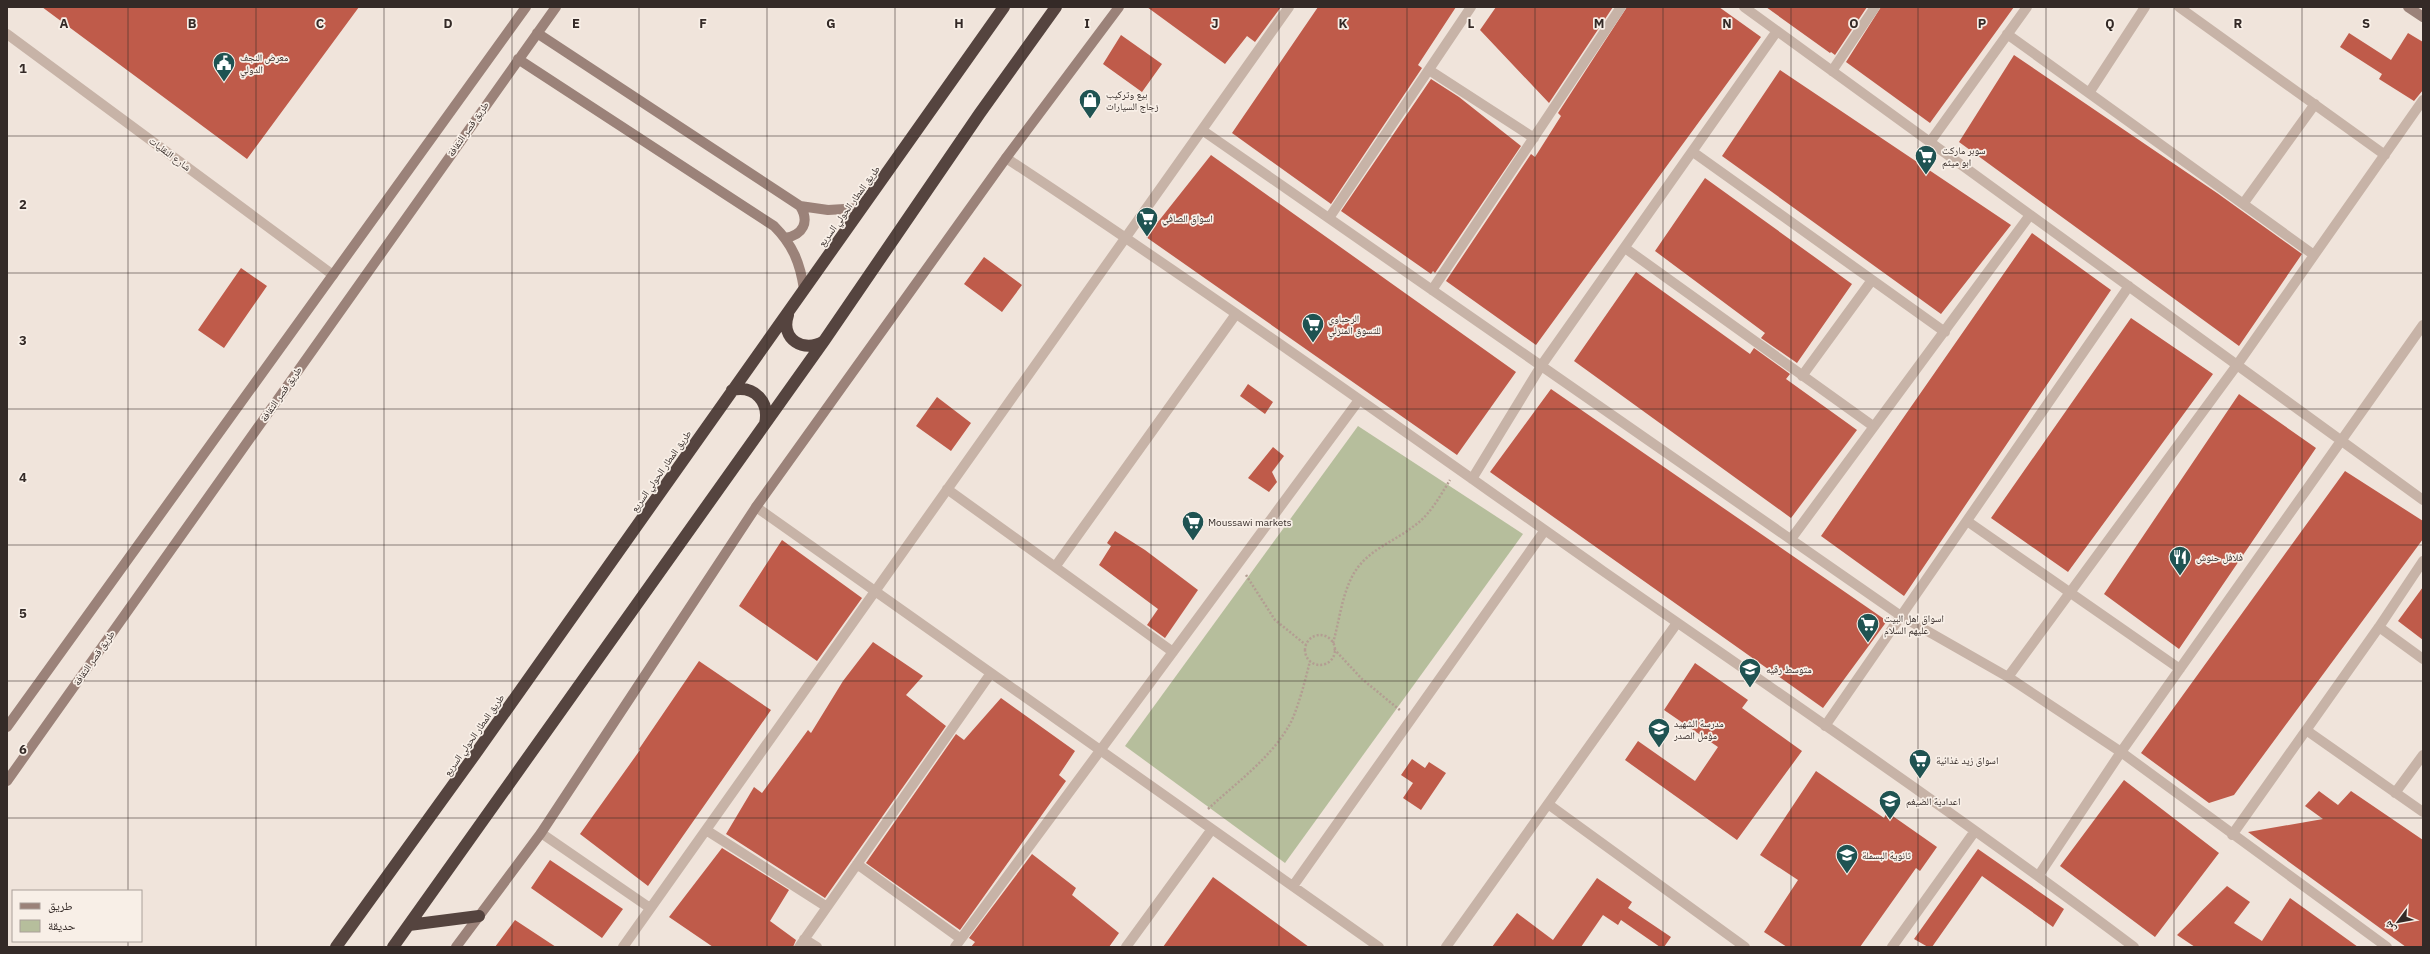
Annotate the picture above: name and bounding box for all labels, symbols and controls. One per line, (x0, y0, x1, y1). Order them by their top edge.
text: A (60, 15, 69, 32)
text: B (188, 15, 197, 32)
text: C (316, 15, 325, 32)
text: D (443, 15, 453, 32)
text: E (572, 15, 580, 32)
text: F (699, 15, 707, 32)
text: G (826, 15, 836, 32)
text: H (954, 15, 964, 32)
text: I (1084, 15, 1090, 32)
text: J (1211, 15, 1219, 32)
text: K (1338, 15, 1348, 32)
text: L (1468, 15, 1475, 32)
text: M (1594, 15, 1604, 32)
text: N (1722, 15, 1732, 32)
text: O (1849, 15, 1859, 32)
text: P (1978, 15, 1987, 32)
text: Q (2105, 15, 2115, 32)
text: R (2234, 15, 2243, 32)
text: S (2362, 15, 2370, 32)
public building icon: معرض النجف الدولي (211, 50, 237, 83)
place label: معرض النجف الدولي (240, 51, 289, 77)
text: 1 (19, 60, 27, 77)
shop icon: بيع وتركيب زجاج السيارات (1077, 87, 1103, 120)
place label: بيع وتركيب زجاج السيارات (1106, 88, 1159, 113)
street label: طريق قصر الثقافة (444, 99, 492, 159)
street label: شارع النقليات (147, 134, 194, 174)
supermarket icon: سوبر ماركت ابو ميثم (1913, 143, 1939, 176)
place label: سوبر ماركت ابو ميثم (1942, 144, 1986, 170)
street label: طريق المطار الحولي السريع (815, 163, 884, 250)
text: 2 (19, 196, 27, 213)
supermarket icon: اسواق الصافي (1134, 205, 1160, 238)
place label: اسواق الصافي (1162, 212, 1213, 226)
supermarket icon: الرحباوي للتسوق المنزلي (1300, 311, 1326, 344)
place label: الرحباوي للتسوق المنزلي (1328, 312, 1381, 338)
text: 3 (19, 332, 27, 349)
street label: طريق قصر الثقافة (257, 364, 305, 424)
street label: طريق المطار الحولي السريع (628, 427, 696, 515)
text: 4 (19, 469, 27, 486)
supermarket icon: Moussawi markets (1180, 509, 1206, 542)
place label: Moussawi markets (1208, 516, 1292, 529)
restaurant icon: فلافل حنوش (2167, 544, 2193, 577)
place label: فلافل حنوش (2196, 551, 2243, 564)
text: 5 (19, 605, 27, 622)
supermarket icon: اسواق اهل البيت عليهم السلام (1855, 611, 1881, 644)
place label: اسواق اهل البيت عليهم السلام (1884, 612, 1944, 638)
street label: طريق قصر الثقافة (70, 628, 118, 688)
school or university icon: متوسط رقيه (1737, 656, 1763, 689)
place label: متوسط رقيه (1766, 663, 1812, 676)
street label: طريق المطار الحولي السريع (441, 691, 509, 779)
school or university icon: مدرسة الشهيد مؤمل الصدر (1646, 716, 1672, 749)
place label: مدرسة الشهيد مؤمل الصدر (1673, 717, 1724, 742)
text: 6 (19, 741, 27, 758)
supermarket icon: اسواق زيد غذائية (1907, 747, 1933, 780)
place label: اسواق زيد غذائية (1936, 754, 1998, 767)
school or university icon: اعدادية الضيغم (1877, 788, 1903, 821)
place label: اعدادية الضيغم (1906, 795, 1960, 809)
school or university icon: ثانوية البسملة (1834, 842, 1860, 875)
place label: ثانوية البسملة (1862, 849, 1911, 862)
legend (12, 890, 142, 942)
text: طريق (48, 898, 73, 913)
north arrow (2378, 902, 2418, 942)
text: حديقة (48, 918, 76, 933)
text: ش (2380, 918, 2399, 936)

